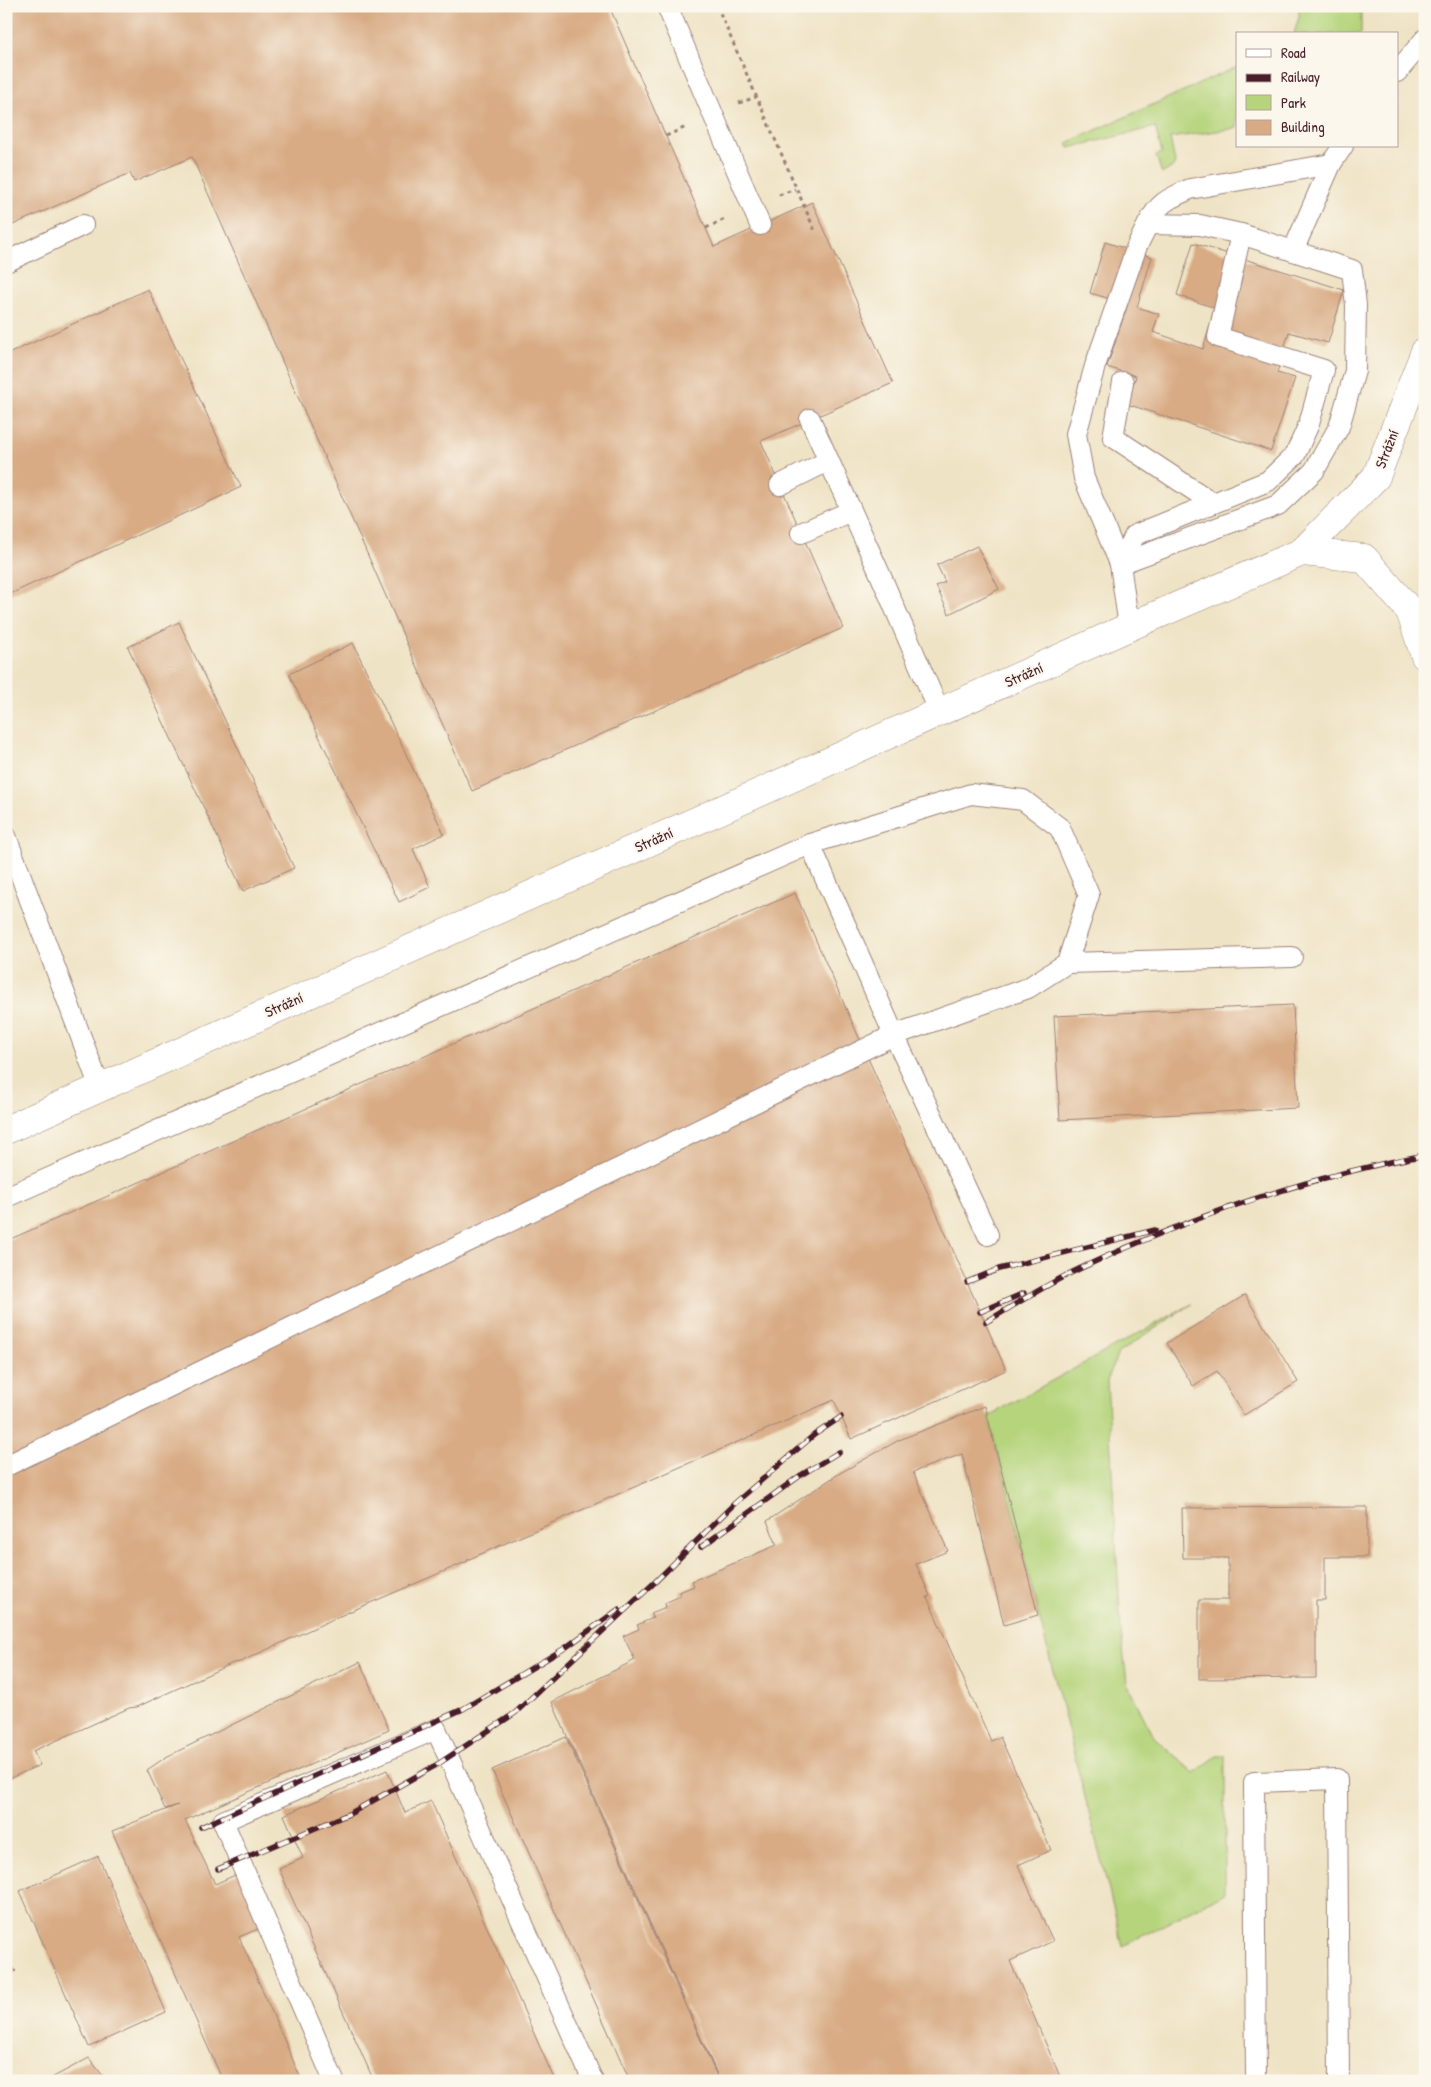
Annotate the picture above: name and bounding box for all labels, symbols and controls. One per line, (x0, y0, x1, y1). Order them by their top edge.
legend (1236, 32, 1398, 148)
text: Road (1281, 42, 1306, 63)
text: Railway (1281, 66, 1320, 87)
text: Park (1281, 92, 1306, 113)
text: Building (1281, 116, 1325, 137)
street label: Strážní (1370, 426, 1404, 471)
street label: Strážní (1001, 657, 1046, 692)
street label: Strážní (631, 822, 676, 857)
street label: Strážní (261, 987, 306, 1022)

